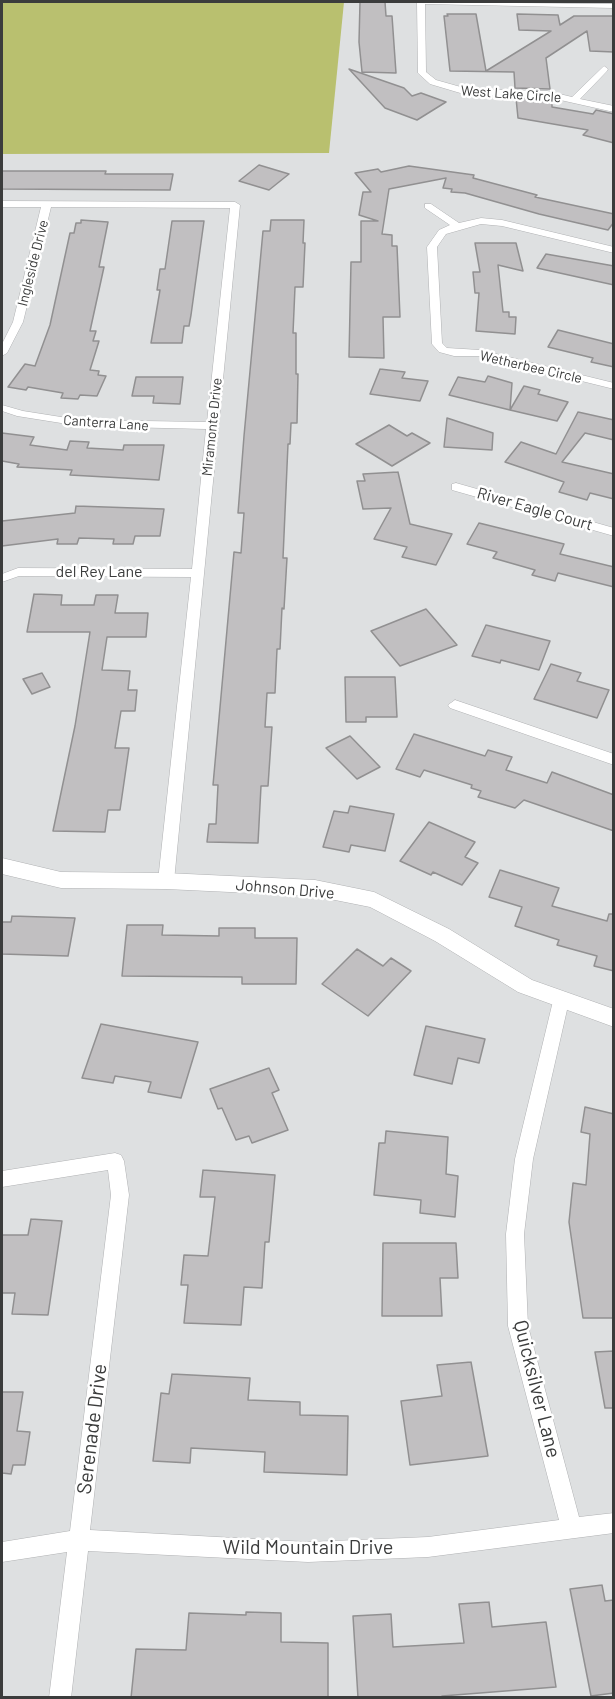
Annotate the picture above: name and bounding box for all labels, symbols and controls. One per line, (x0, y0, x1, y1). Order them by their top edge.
street label: West Lake Circle (460, 82, 562, 106)
street label: Ingleside Drive (14, 218, 52, 308)
street label: Wetherbee Circle (478, 347, 584, 387)
street label: Miramonte Drive (198, 377, 226, 477)
street label: Canterra Lane (63, 412, 149, 434)
street label: River Eagle Court (475, 483, 595, 535)
street label: del Rey Lane (55, 562, 143, 582)
street label: Johnson Drive (235, 875, 335, 903)
street label: Quicksilver Lane (508, 1318, 566, 1460)
street label: Serenade Drive (72, 1362, 112, 1496)
street label: Wild Mountain Drive (223, 1535, 393, 1559)

